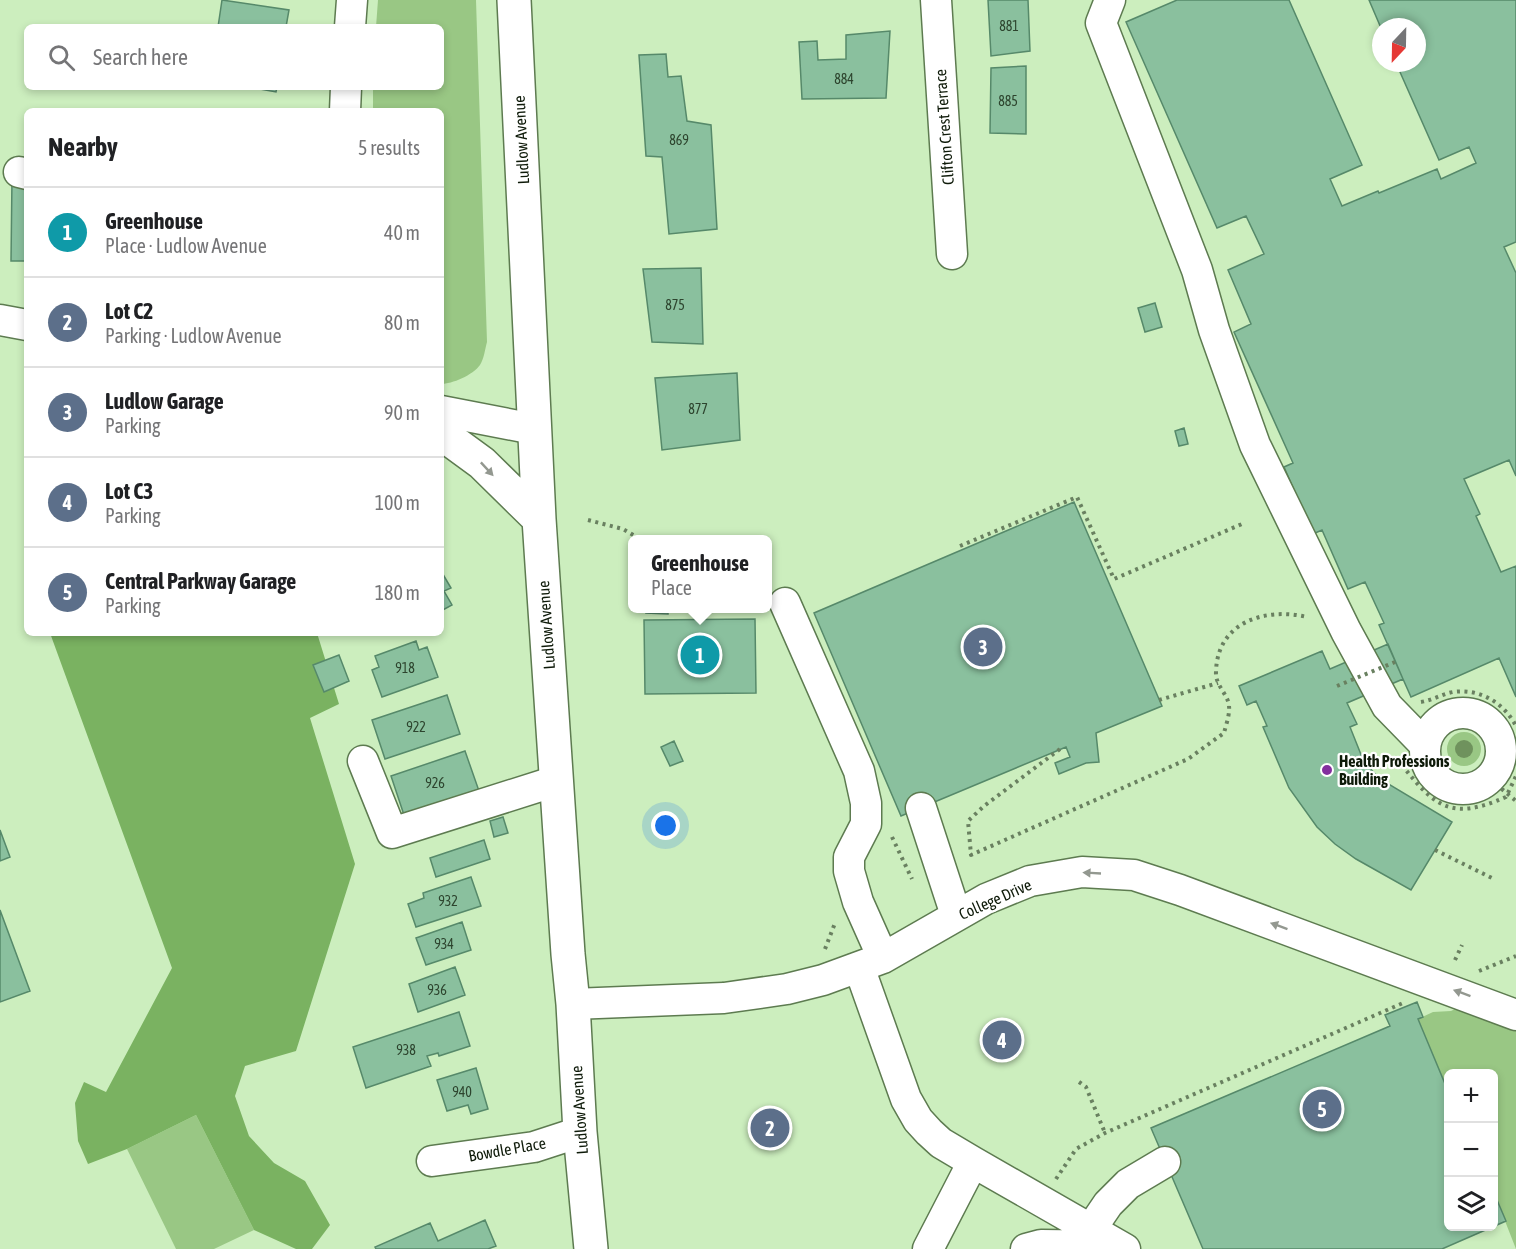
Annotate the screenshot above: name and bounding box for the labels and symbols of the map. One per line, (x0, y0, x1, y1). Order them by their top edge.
house number: 881 (999, 18, 1019, 34)
north arrow (1372, 18, 1426, 72)
street label: Clifton Crest Terrace (931, 68, 957, 186)
house number: 884 (834, 71, 854, 87)
house number: 885 (998, 93, 1018, 109)
street label: Ludlow Avenue (510, 95, 532, 185)
house number: 869 (669, 132, 689, 148)
house number: 875 (665, 297, 685, 313)
house number: 877 (688, 401, 708, 417)
one-way arrow (480, 461, 494, 476)
street label: Ludlow Avenue (534, 580, 558, 670)
pin: 3 (964, 624, 1002, 670)
pin: 1 (680, 632, 720, 678)
house number: 918 (395, 660, 415, 676)
house number: 922 (406, 719, 426, 735)
place label: Health Professions Building (1339, 752, 1450, 788)
marker: Health Professions Building (1320, 763, 1334, 777)
house number: 926 (425, 775, 445, 791)
your location (651, 811, 680, 840)
one-way arrow (1083, 868, 1102, 877)
street label: College Drive (956, 875, 1034, 924)
house number: 932 (438, 893, 458, 909)
one-way arrow (1269, 920, 1287, 930)
house number: 934 (434, 936, 454, 952)
house number: 936 (427, 982, 447, 998)
one-way arrow (1452, 988, 1470, 998)
pin: 4 (982, 1018, 1022, 1062)
house number: 938 (396, 1042, 416, 1058)
street label: Ludlow Avenue (567, 1065, 591, 1155)
house number: 940 (452, 1084, 472, 1100)
pin: 5 (1302, 1086, 1342, 1132)
pin: 2 (750, 1106, 790, 1150)
street label: Bowdle Place (467, 1133, 547, 1165)

